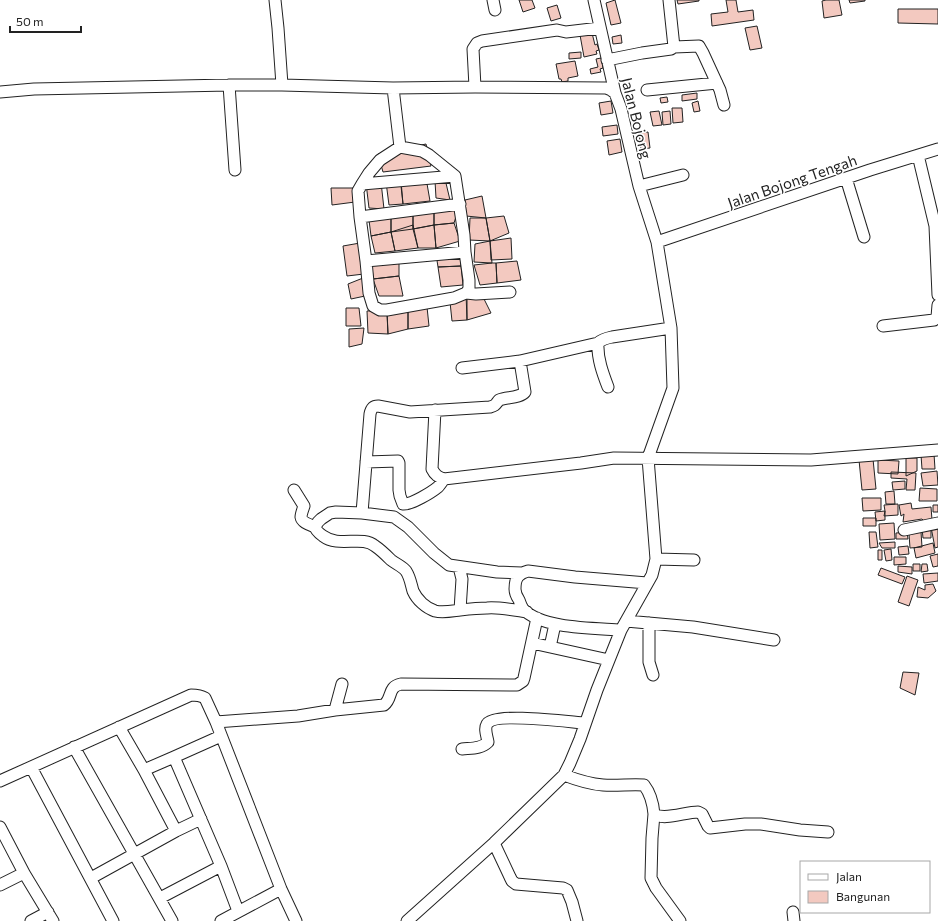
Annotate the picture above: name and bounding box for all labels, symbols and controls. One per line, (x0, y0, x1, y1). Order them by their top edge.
scale bar (10, 8, 81, 34)
text: 50 m (16, 14, 44, 28)
street label: Jalan Bojong (618, 75, 656, 161)
street label: Jalan Bojong Tengah (725, 150, 859, 212)
legend (800, 861, 930, 913)
text: Jalan (836, 869, 862, 884)
text: Bangunan (836, 889, 890, 903)

